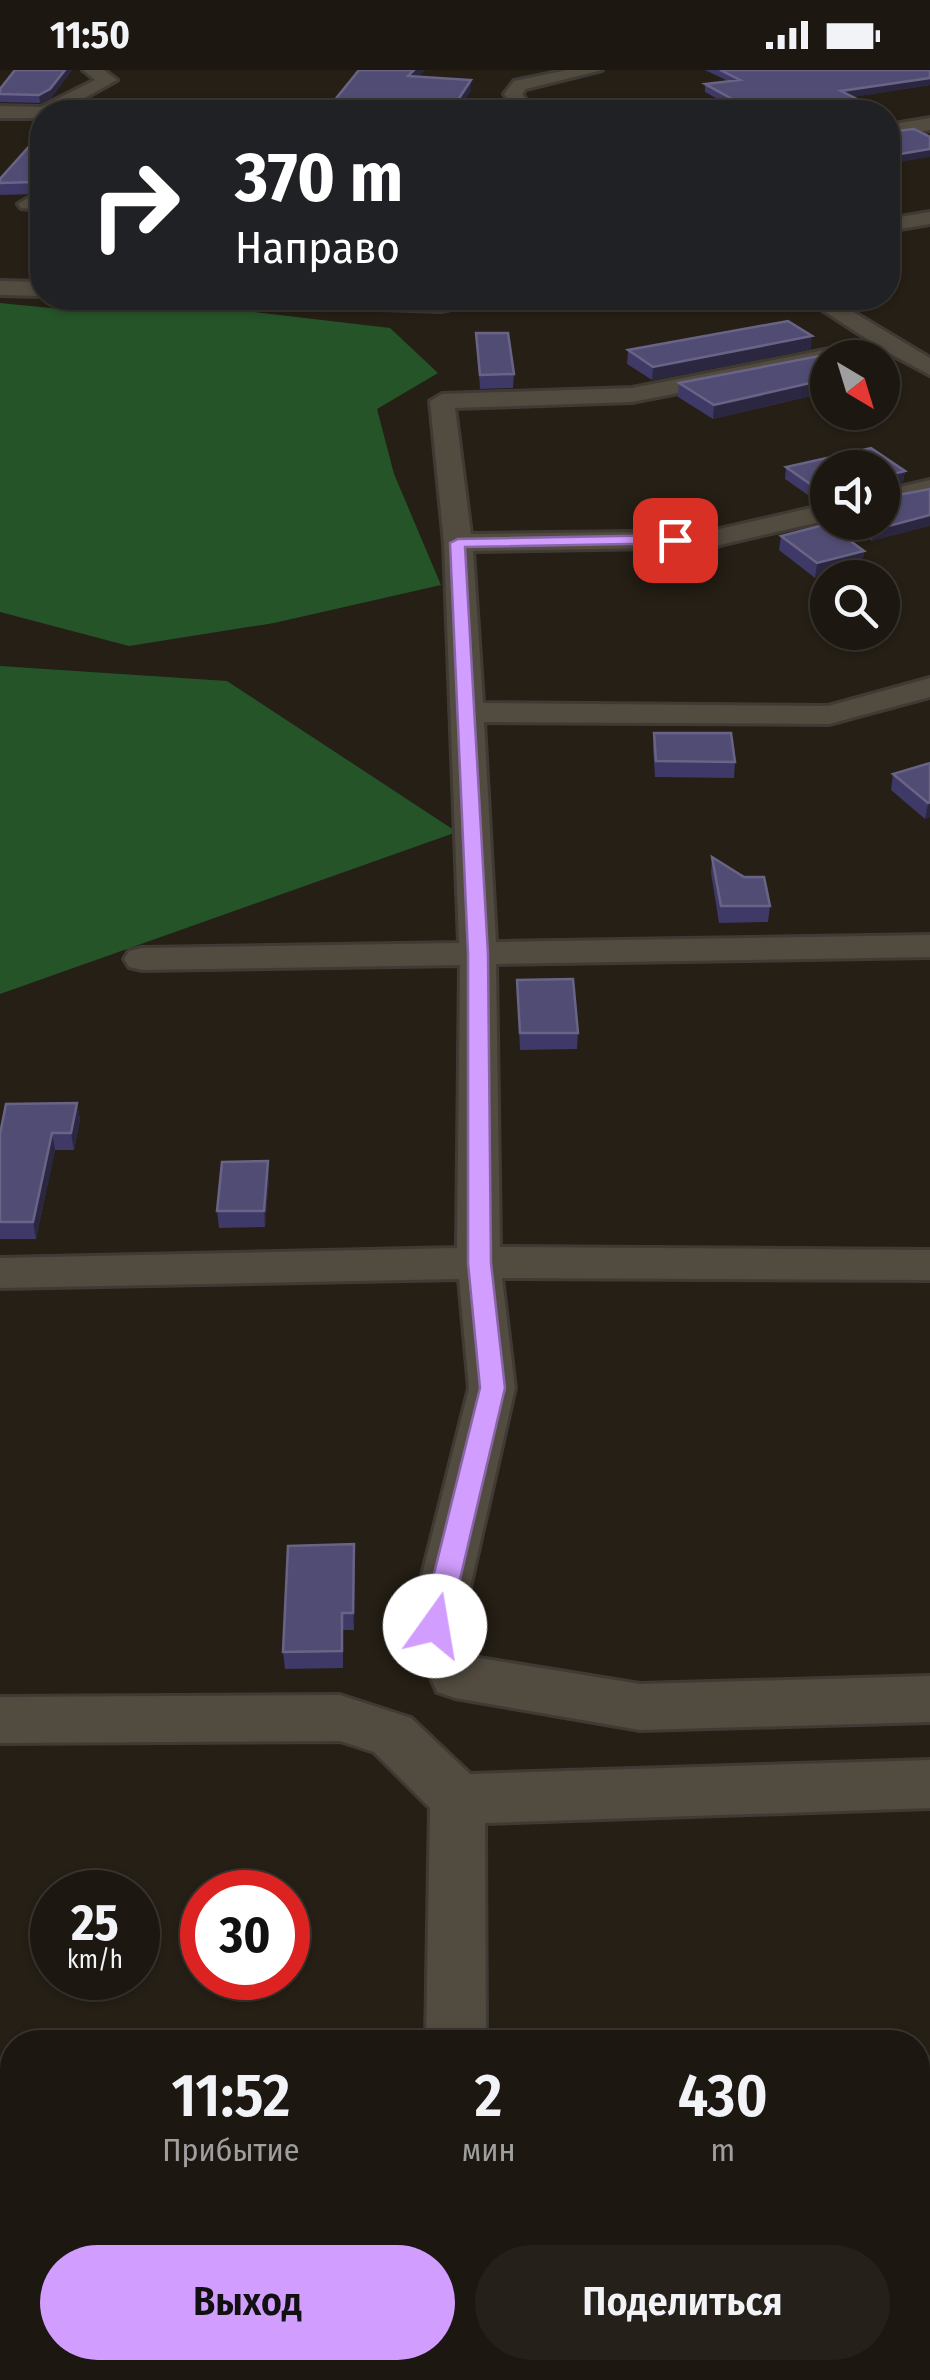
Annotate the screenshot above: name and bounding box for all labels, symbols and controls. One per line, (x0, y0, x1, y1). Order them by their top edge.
text: 11:50 (50, 12, 130, 58)
text: 370 m (235, 136, 403, 220)
icon: right (70, 140, 200, 270)
text: Направо (235, 221, 400, 275)
north arrow (810, 340, 900, 430)
map controls (810, 340, 900, 650)
button: sound (810, 450, 900, 540)
pin (633, 498, 718, 583)
icon: arrive (648, 513, 703, 568)
button: search (810, 560, 900, 650)
position arrow (383, 1574, 487, 1678)
speed limit sign: 30 (180, 1870, 310, 2000)
text: 25 (71, 1893, 119, 1953)
text: km/h (67, 1945, 123, 1975)
text: 11:52 (172, 2060, 290, 2132)
text: 2 (475, 2060, 502, 2132)
text: 430 (678, 2060, 768, 2132)
text: Прибытие (162, 2131, 300, 2169)
text: мин (462, 2131, 515, 2169)
text: m (710, 2131, 735, 2169)
button: Выход (40, 2245, 455, 2360)
button: Поделиться (475, 2245, 890, 2360)

